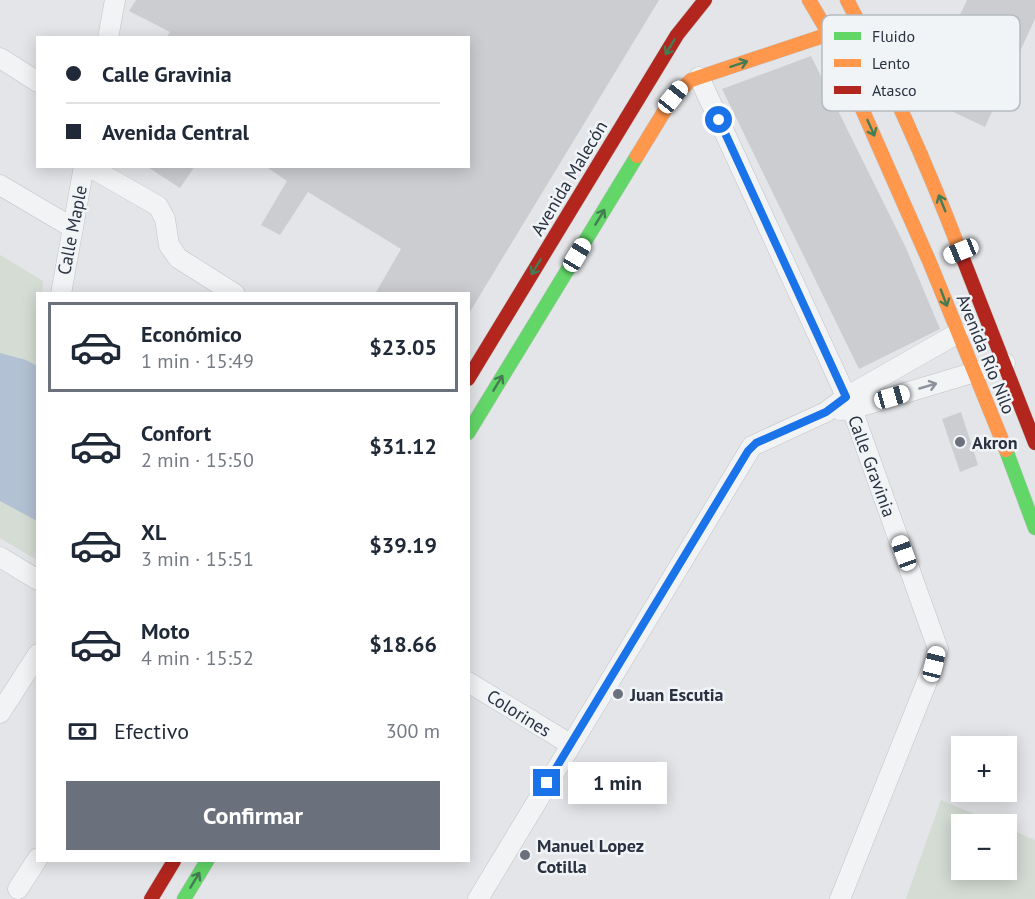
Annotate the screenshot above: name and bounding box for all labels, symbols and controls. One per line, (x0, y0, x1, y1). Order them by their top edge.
legend (822, 15, 1020, 111)
text: Fluido (872, 26, 915, 46)
one-way arrow (664, 38, 676, 55)
text: Lento (872, 53, 910, 73)
one-way arrow (729, 57, 748, 68)
text: Calle Gravinia (102, 60, 232, 88)
car (655, 77, 691, 117)
text: Atasco (872, 80, 917, 100)
route start (705, 106, 732, 133)
street label: Avenida Malecón (526, 116, 612, 240)
text: Avenida Central (102, 118, 249, 146)
one-way arrow (866, 118, 877, 137)
street label: Calle Maple (52, 183, 92, 277)
one-way arrow (936, 194, 947, 212)
one-way arrow (595, 209, 607, 226)
car (560, 235, 594, 275)
car (941, 236, 981, 266)
one-way arrow (530, 258, 542, 275)
one-way arrow (939, 288, 950, 307)
street label: Avenida Río Nilo (952, 291, 1020, 417)
icon: car (69, 320, 123, 374)
text: Económico (141, 320, 242, 348)
text: $23.05 (369, 333, 437, 361)
text: 1 min · 15:49 (141, 348, 254, 374)
one-way arrow (493, 375, 505, 392)
one-way arrow (918, 380, 937, 391)
car (872, 383, 912, 411)
street label: Calle Gravinia (843, 412, 901, 520)
icon: car (69, 419, 123, 473)
text: Confort (141, 419, 211, 447)
place label: Akron (972, 431, 1018, 454)
text: $31.12 (369, 432, 437, 460)
marker: Akron (953, 435, 967, 449)
text: 2 min · 15:50 (141, 447, 254, 473)
icon: car (69, 518, 123, 572)
text: XL (141, 518, 166, 546)
text: $39.19 (369, 531, 437, 559)
car (889, 533, 919, 573)
text: 3 min · 15:51 (141, 546, 254, 572)
icon: car (69, 617, 123, 671)
text: Moto (141, 617, 190, 645)
text: $18.66 (369, 630, 437, 658)
car (921, 644, 947, 684)
text: 4 min · 15:52 (141, 645, 254, 671)
place label: Juan Escutia (629, 683, 724, 706)
street label: Colorines (482, 684, 556, 742)
marker: Juan Escutia (611, 687, 625, 701)
icon: cash (66, 715, 99, 748)
text: Efectivo (114, 717, 189, 745)
text: 300 m (386, 718, 440, 744)
map controls (951, 736, 1017, 880)
button: + (951, 736, 1017, 802)
callout: 1 min (568, 762, 667, 804)
route end (533, 769, 560, 796)
text: 1 min (593, 770, 642, 796)
button: Confirmar (66, 781, 440, 850)
button: − (951, 814, 1017, 880)
place label: Manuel Lopez Cotilla (537, 834, 644, 878)
marker: Manuel Lopez Cotilla (518, 848, 532, 862)
one-way arrow (190, 872, 202, 889)

